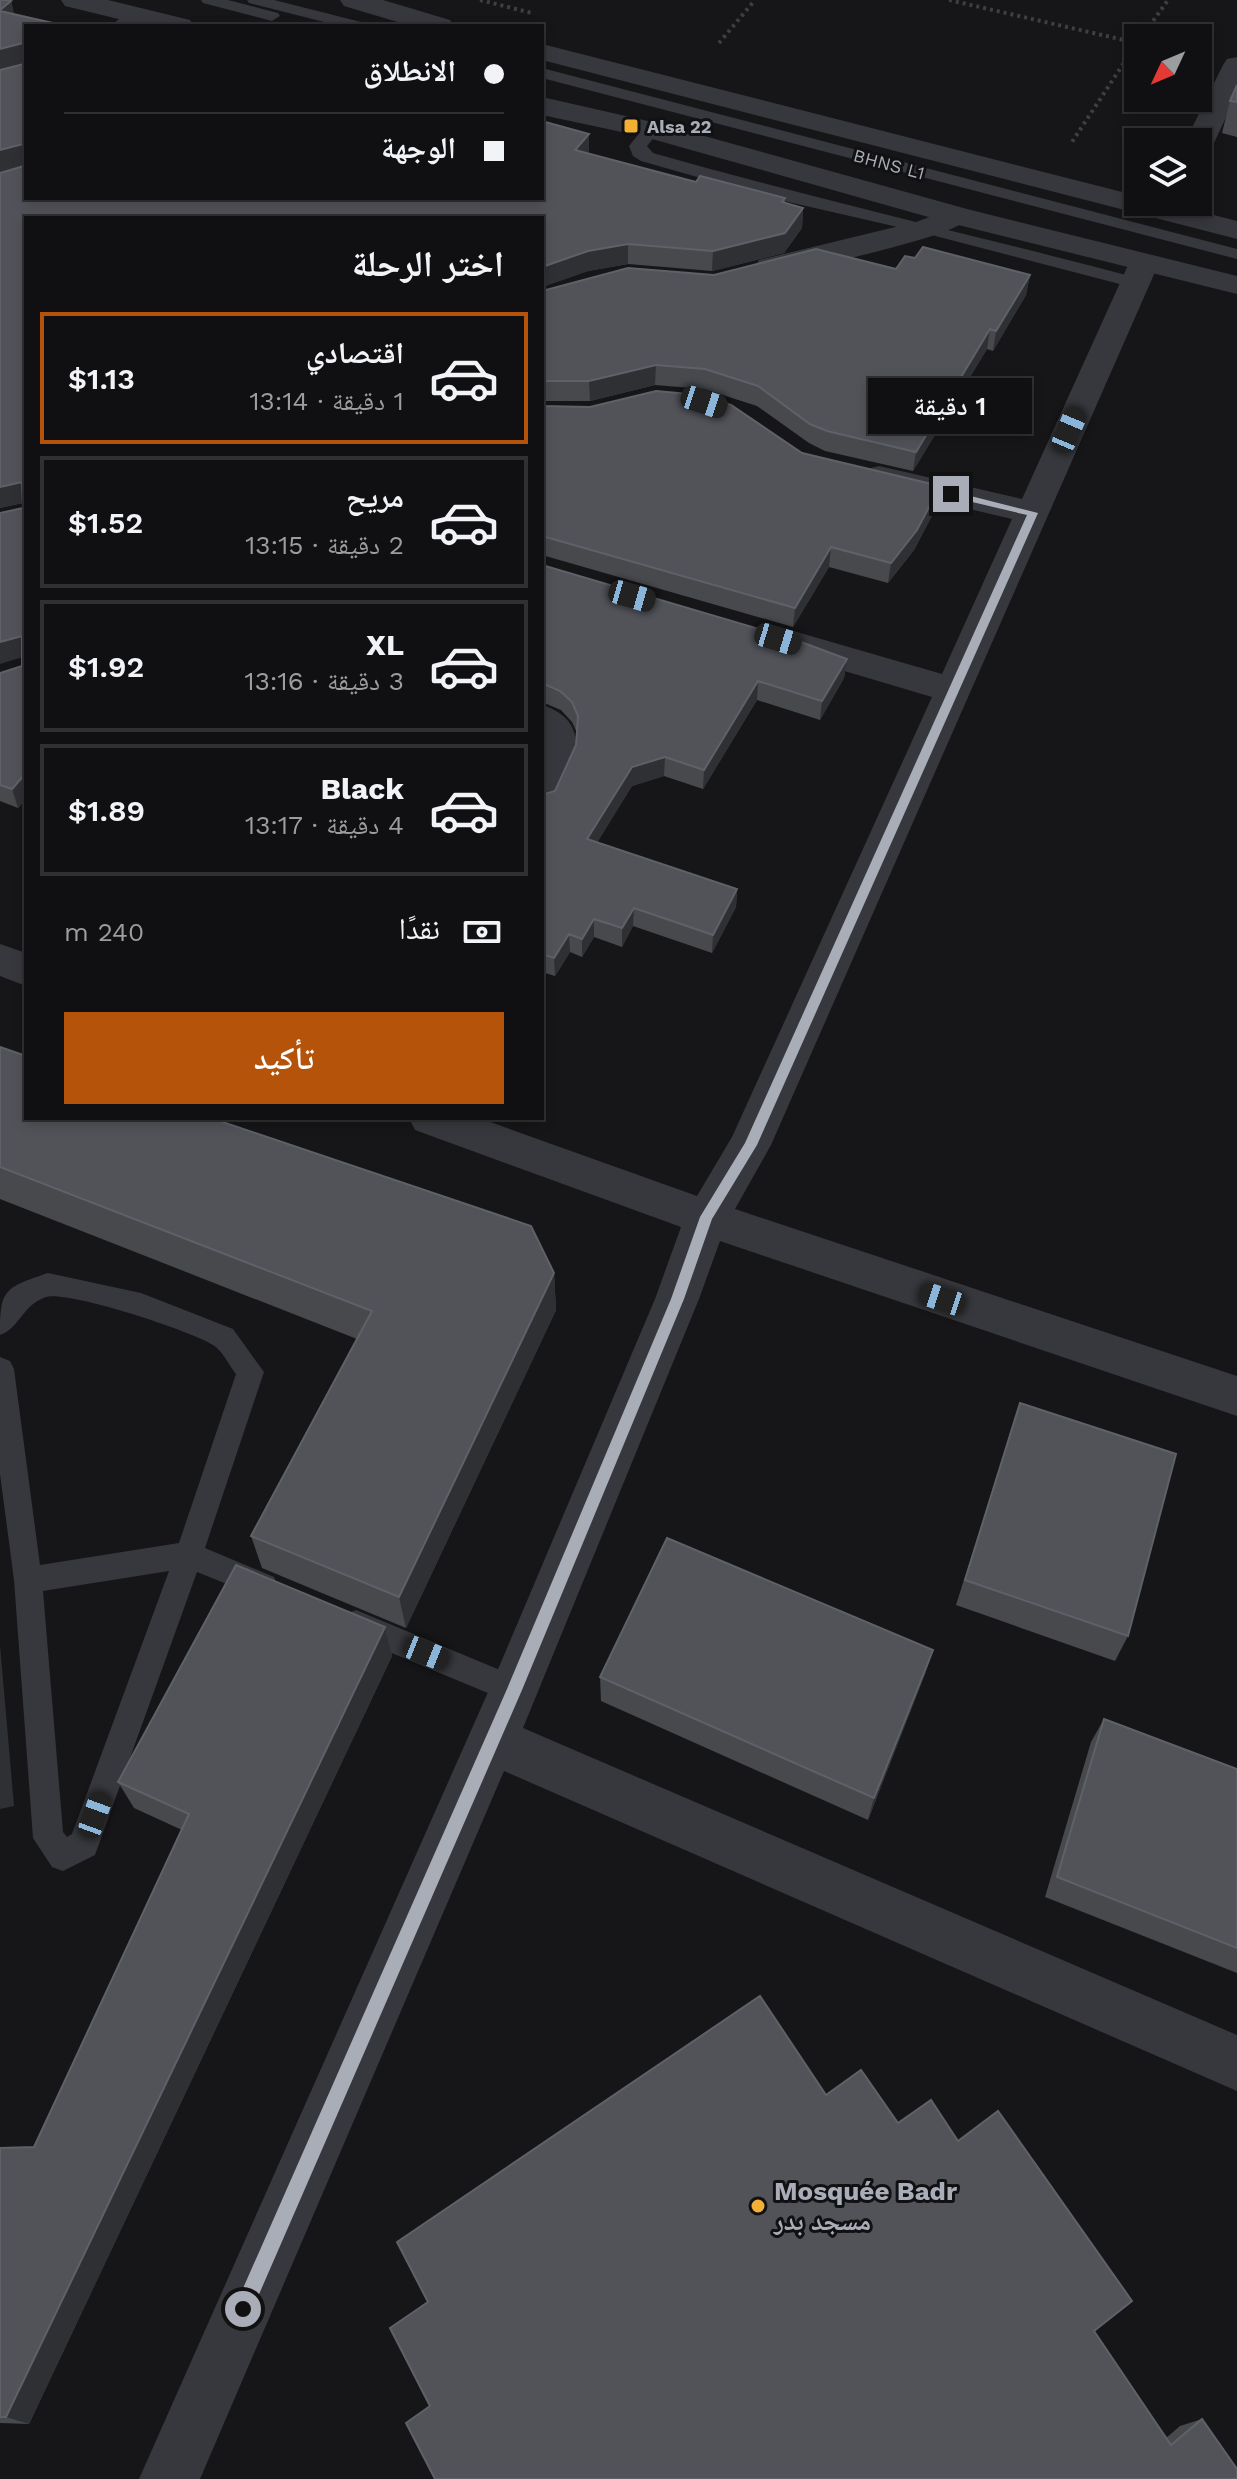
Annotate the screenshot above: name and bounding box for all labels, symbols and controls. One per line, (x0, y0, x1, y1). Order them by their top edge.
north arrow (1124, 24, 1212, 112)
map controls (1124, 24, 1212, 216)
text: الانطلاق (363, 53, 456, 88)
place label: Alsa 22 (647, 116, 712, 137)
marker: Alsa 22 (622, 117, 640, 135)
button: layers (1124, 128, 1212, 216)
text: الوجهة (381, 130, 456, 165)
street label: BHNS L1 (851, 144, 927, 184)
text: اختر الرحلة (352, 243, 504, 285)
text: اقتصادي (306, 335, 404, 370)
icon: car (428, 342, 500, 414)
text: $1.13 (68, 361, 135, 396)
callout: 1 دقيقة (869, 378, 1033, 434)
car (677, 383, 731, 421)
text: 1 دقيقة · 13:14 (249, 386, 404, 416)
text: 1 دقيقة (914, 391, 986, 421)
car (1049, 403, 1089, 457)
route end (933, 476, 969, 512)
text: مريح (346, 479, 404, 514)
icon: car (428, 486, 500, 558)
text: $1.52 (68, 505, 143, 540)
text: 2 دقيقة · 13:15 (245, 530, 404, 560)
car (606, 578, 658, 614)
car (752, 621, 804, 657)
text: XL (366, 627, 404, 662)
icon: car (428, 630, 500, 702)
text: $1.92 (68, 649, 144, 684)
text: 3 دقيقة · 13:16 (245, 666, 404, 696)
text: Black (321, 771, 404, 806)
icon: car (428, 774, 500, 846)
text: $1.89 (68, 793, 145, 828)
text: 4 دقيقة · 13:17 (245, 810, 404, 840)
icon: cash (460, 910, 504, 954)
text: نقدًا (399, 911, 440, 946)
text: 240 m (64, 917, 144, 947)
button: تأكيد (64, 1012, 504, 1104)
car (915, 1280, 969, 1318)
car (399, 1633, 453, 1673)
car (76, 1788, 114, 1842)
place label: Mosquée Badr مسجد بدر (773, 2176, 958, 2236)
marker: Mosquée Badr مسجد بدر (749, 2197, 767, 2215)
route start (225, 2291, 261, 2327)

